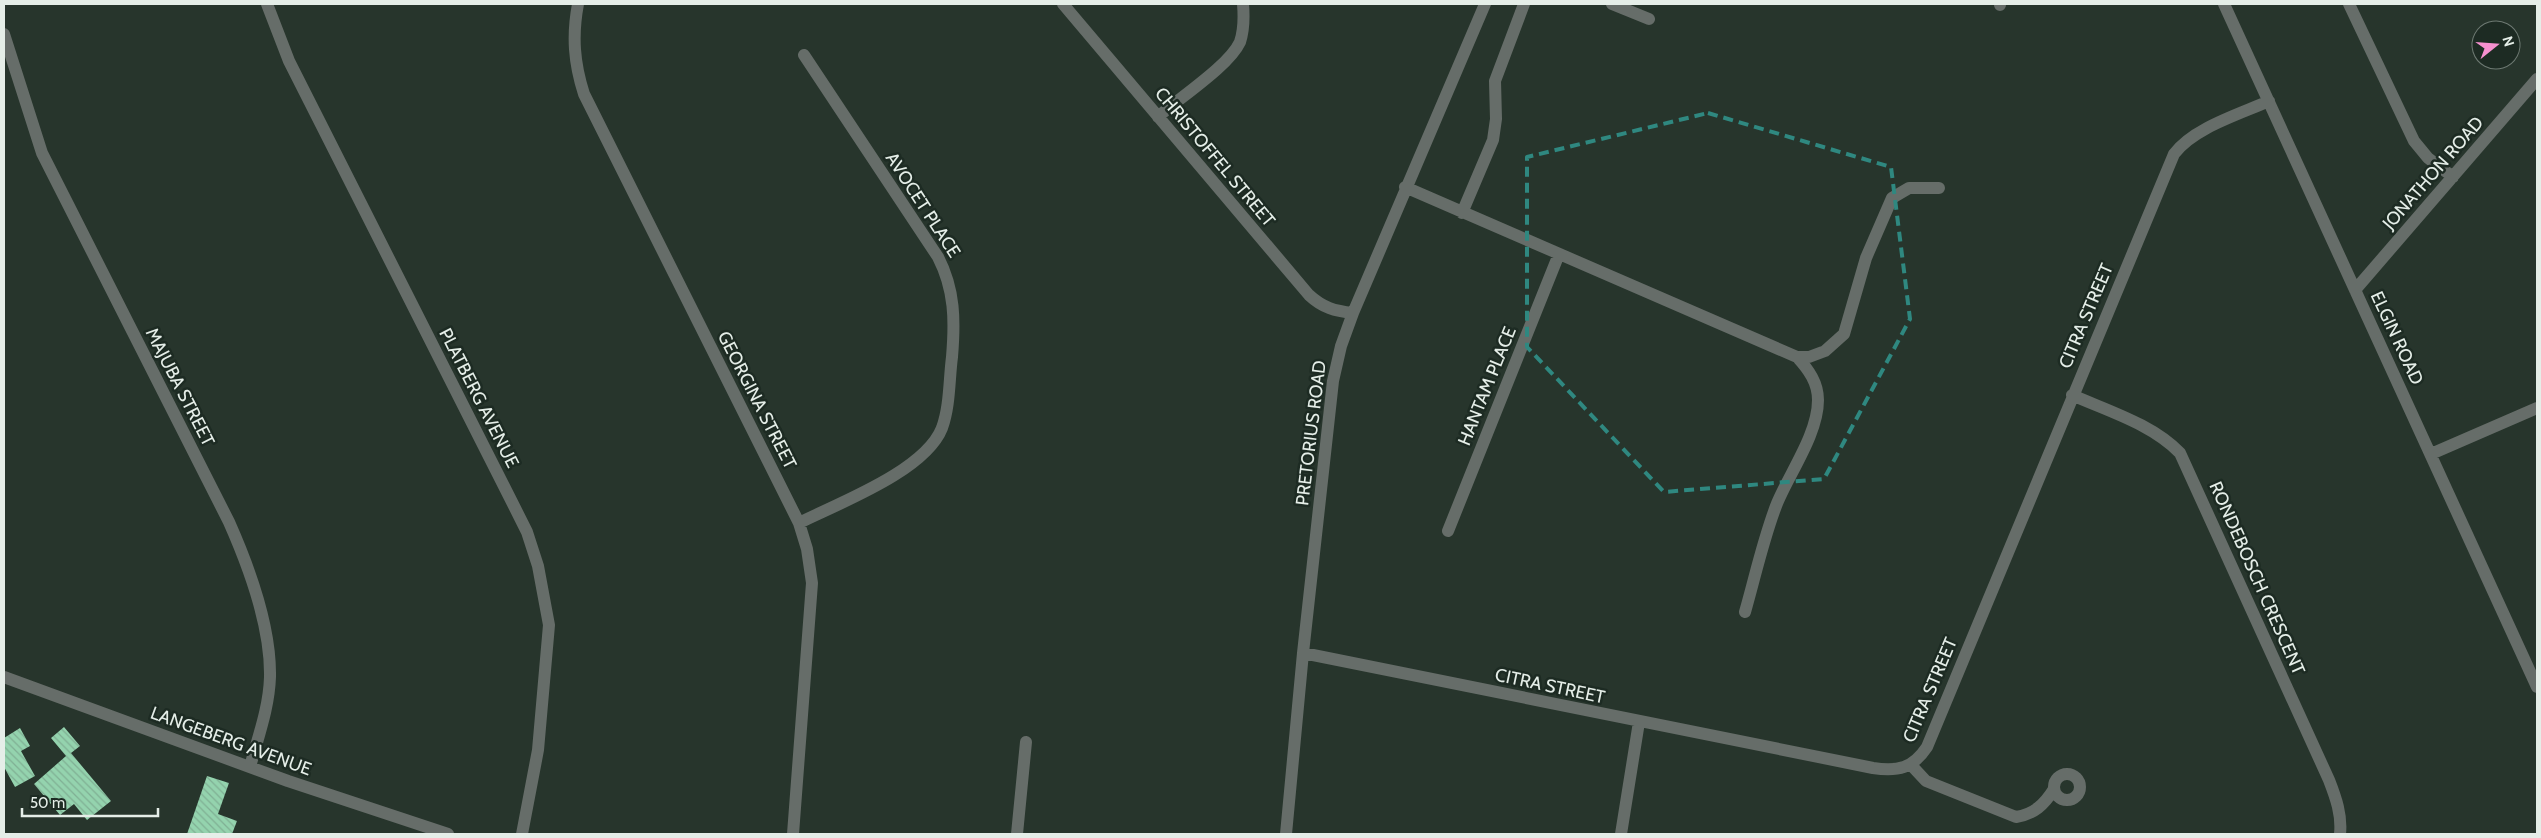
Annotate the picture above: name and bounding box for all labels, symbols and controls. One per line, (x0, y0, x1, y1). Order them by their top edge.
north arrow (2471, 20, 2521, 70)
text: N (2498, 34, 2518, 49)
street label: CHRISTOFFEL STREET (1150, 83, 1280, 231)
street label: JONATHON ROAD (2377, 112, 2488, 235)
street label: AVOCET PLACE (881, 148, 965, 262)
street label: CITRA STREET (2054, 260, 2118, 372)
street label: ELGIN ROAD (2366, 288, 2428, 388)
street label: HANTAM PLACE (1453, 323, 1521, 449)
street label: MAJUBA STREET (141, 324, 219, 450)
street label: PLATBERG AVENUE (434, 325, 524, 471)
street label: GEORGINA STREET (713, 327, 801, 473)
street label: PRETORIUS ROAD (1291, 359, 1331, 507)
street label: RONDEBOSCH CRESCENT (2204, 478, 2310, 678)
street label: CITRA STREET (1898, 634, 1962, 746)
street label: CITRA STREET (1493, 664, 1607, 708)
street label: LANGEBERG AVENUE (148, 702, 314, 780)
scale bar (22, 786, 159, 818)
text: 50 m (30, 794, 65, 812)

